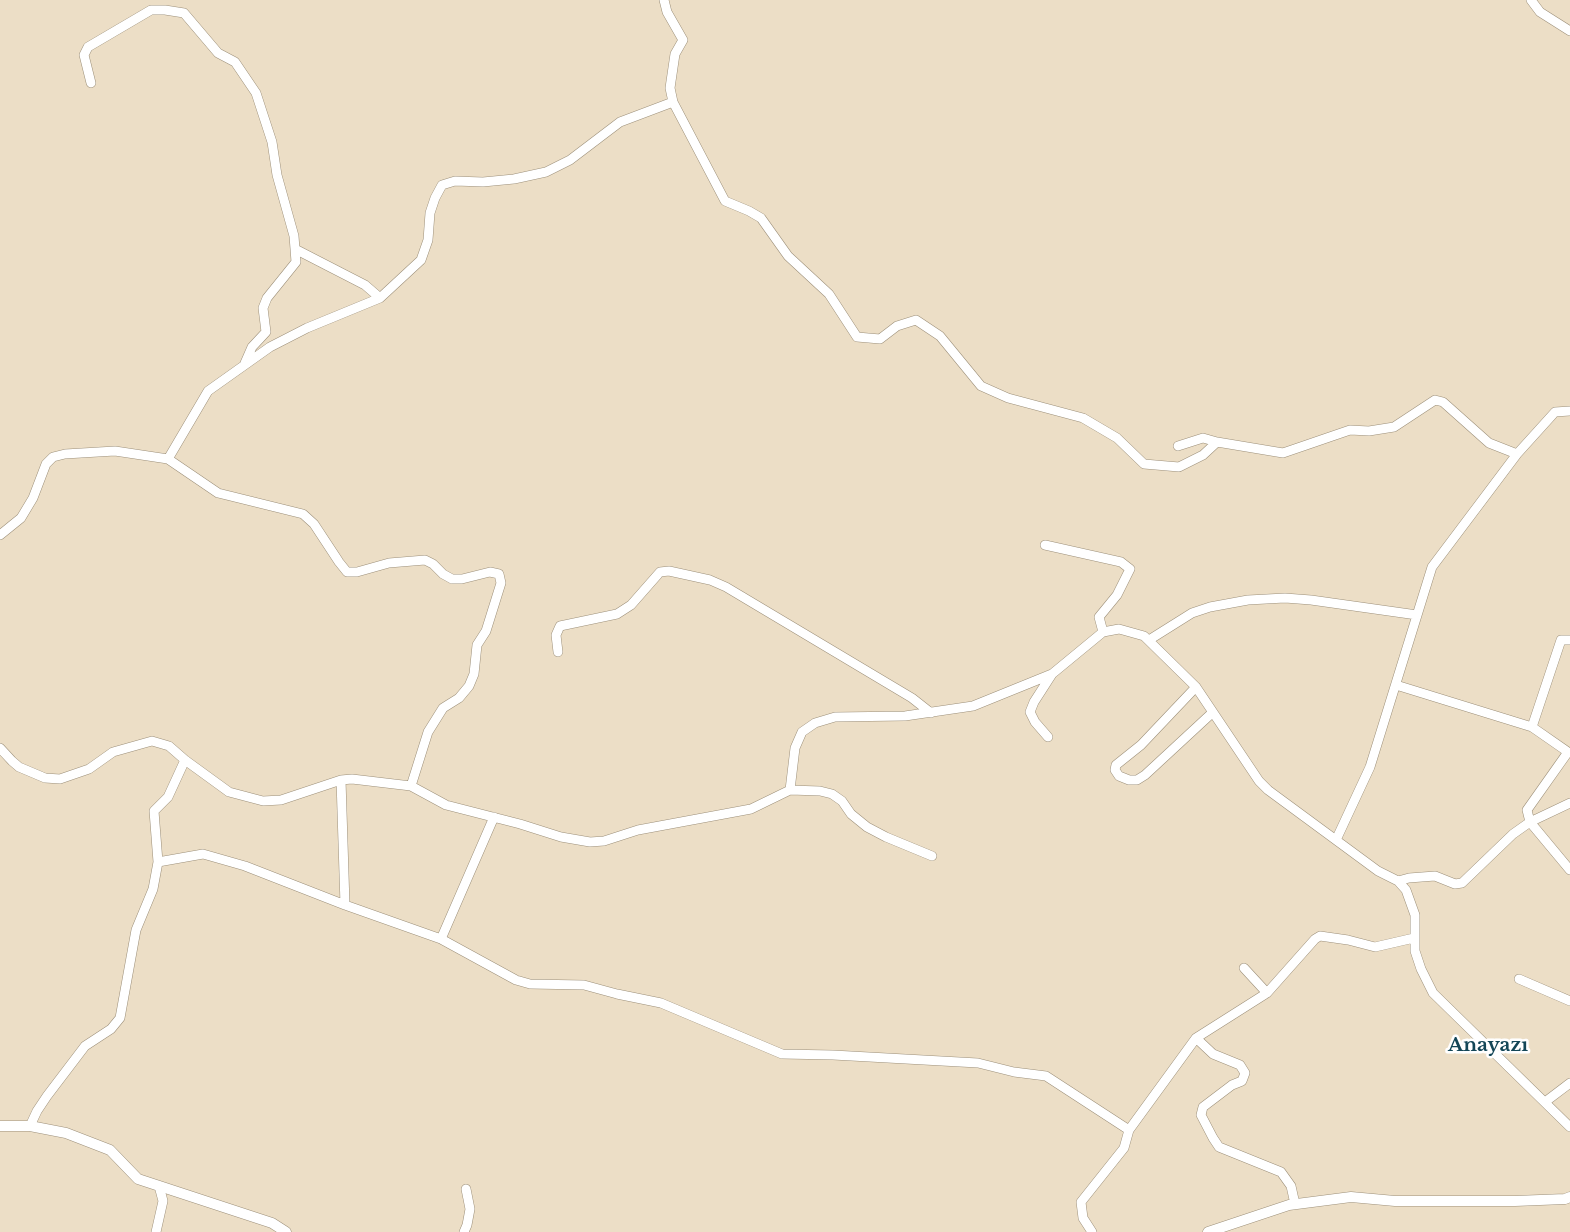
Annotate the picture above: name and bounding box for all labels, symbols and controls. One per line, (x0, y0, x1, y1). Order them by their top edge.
district label: Anayazı (1448, 1035, 1528, 1057)

